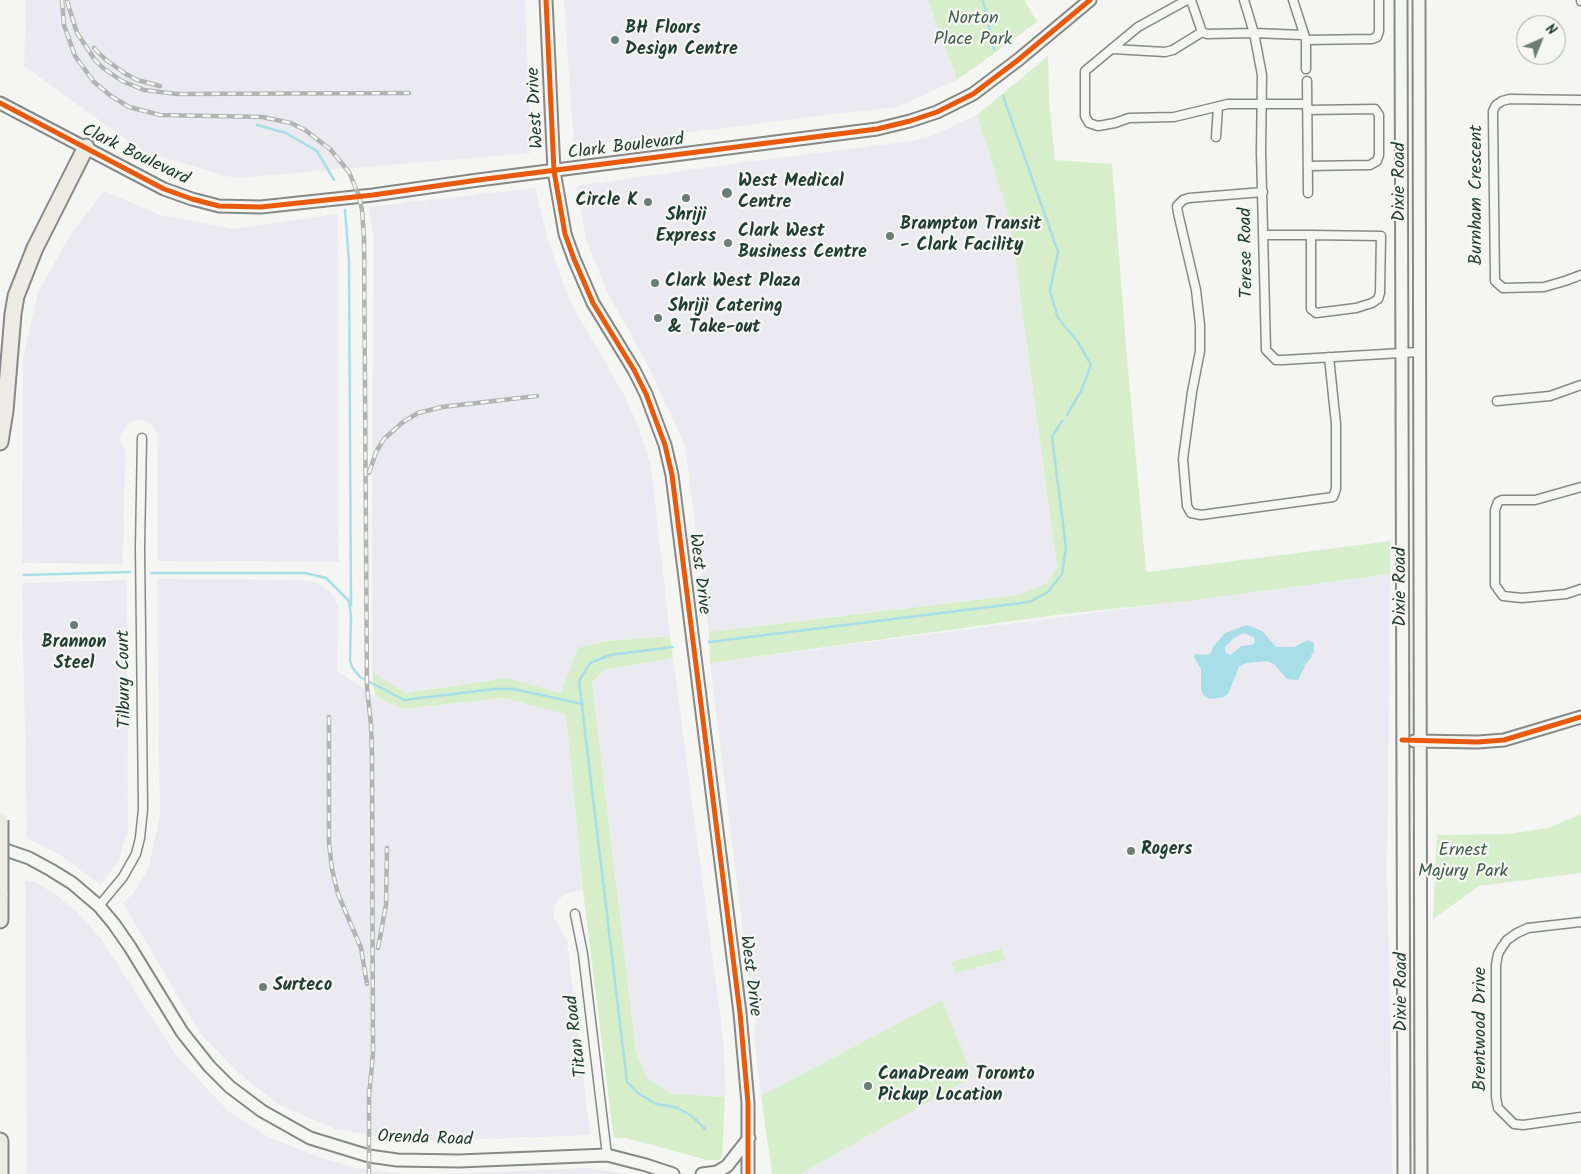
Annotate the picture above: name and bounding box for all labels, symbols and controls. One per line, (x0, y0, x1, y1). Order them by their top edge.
park label: Norton Place Park (934, 9, 1012, 52)
north arrow (1516, 15, 1566, 65)
place label: BH Floors Design Centre (625, 19, 738, 62)
text: N (1540, 19, 1562, 41)
marker: BH Floors Design Centre (609, 34, 621, 46)
street label: West Drive (524, 67, 550, 149)
street label: Clark Boulevard (78, 121, 192, 191)
street label: Burnham Crescent (1467, 125, 1489, 265)
street label: Clark Boulevard (567, 130, 685, 166)
street label: Dixie Road (1390, 142, 1412, 222)
place label: West Medical Centre (738, 172, 844, 214)
marker: West Medical Centre (720, 186, 734, 200)
place label: Circle K (576, 191, 638, 213)
marker: Shriji Express (680, 192, 692, 204)
marker: Circle K (642, 196, 654, 208)
place label: Shriji Express (656, 206, 716, 248)
street label: Terese Road (1236, 207, 1260, 299)
place label: Brampton Transit - Clark Facility (900, 215, 1041, 258)
place label: Clark West Business Centre (738, 222, 867, 264)
marker: Brampton Transit - Clark Facility (884, 230, 896, 242)
marker: Clark West Business Centre (722, 237, 734, 249)
place label: Clark West Plaza (665, 272, 800, 294)
marker: Clark West Plaza (649, 277, 661, 289)
place label: Shriji Catering & Take-out (668, 297, 783, 340)
marker: Shriji Catering & Take-out (652, 312, 664, 324)
street label: West Drive (682, 532, 714, 616)
street label: Dixie Road (1391, 547, 1413, 627)
marker: Brannon Steel (68, 619, 80, 631)
street label: Tilbury Court (114, 630, 138, 728)
place label: Brannon Steel (41, 633, 107, 676)
place label: Rogers (1141, 840, 1192, 862)
park label: Ernest Majury Park (1418, 841, 1508, 884)
marker: Rogers (1125, 845, 1137, 857)
street label: West Drive (733, 934, 765, 1018)
street label: Dixie Road (1392, 952, 1414, 1032)
street label: Brentwood Drive (1471, 967, 1493, 1091)
place label: Surteco (273, 976, 332, 998)
marker: Surteco (257, 981, 269, 993)
street label: Titan Road (562, 994, 594, 1078)
place label: CanaDream Toronto Pickup Location (878, 1065, 1035, 1108)
marker: CanaDream Toronto Pickup Location (862, 1080, 874, 1092)
street label: Orenda Road (377, 1128, 473, 1152)

